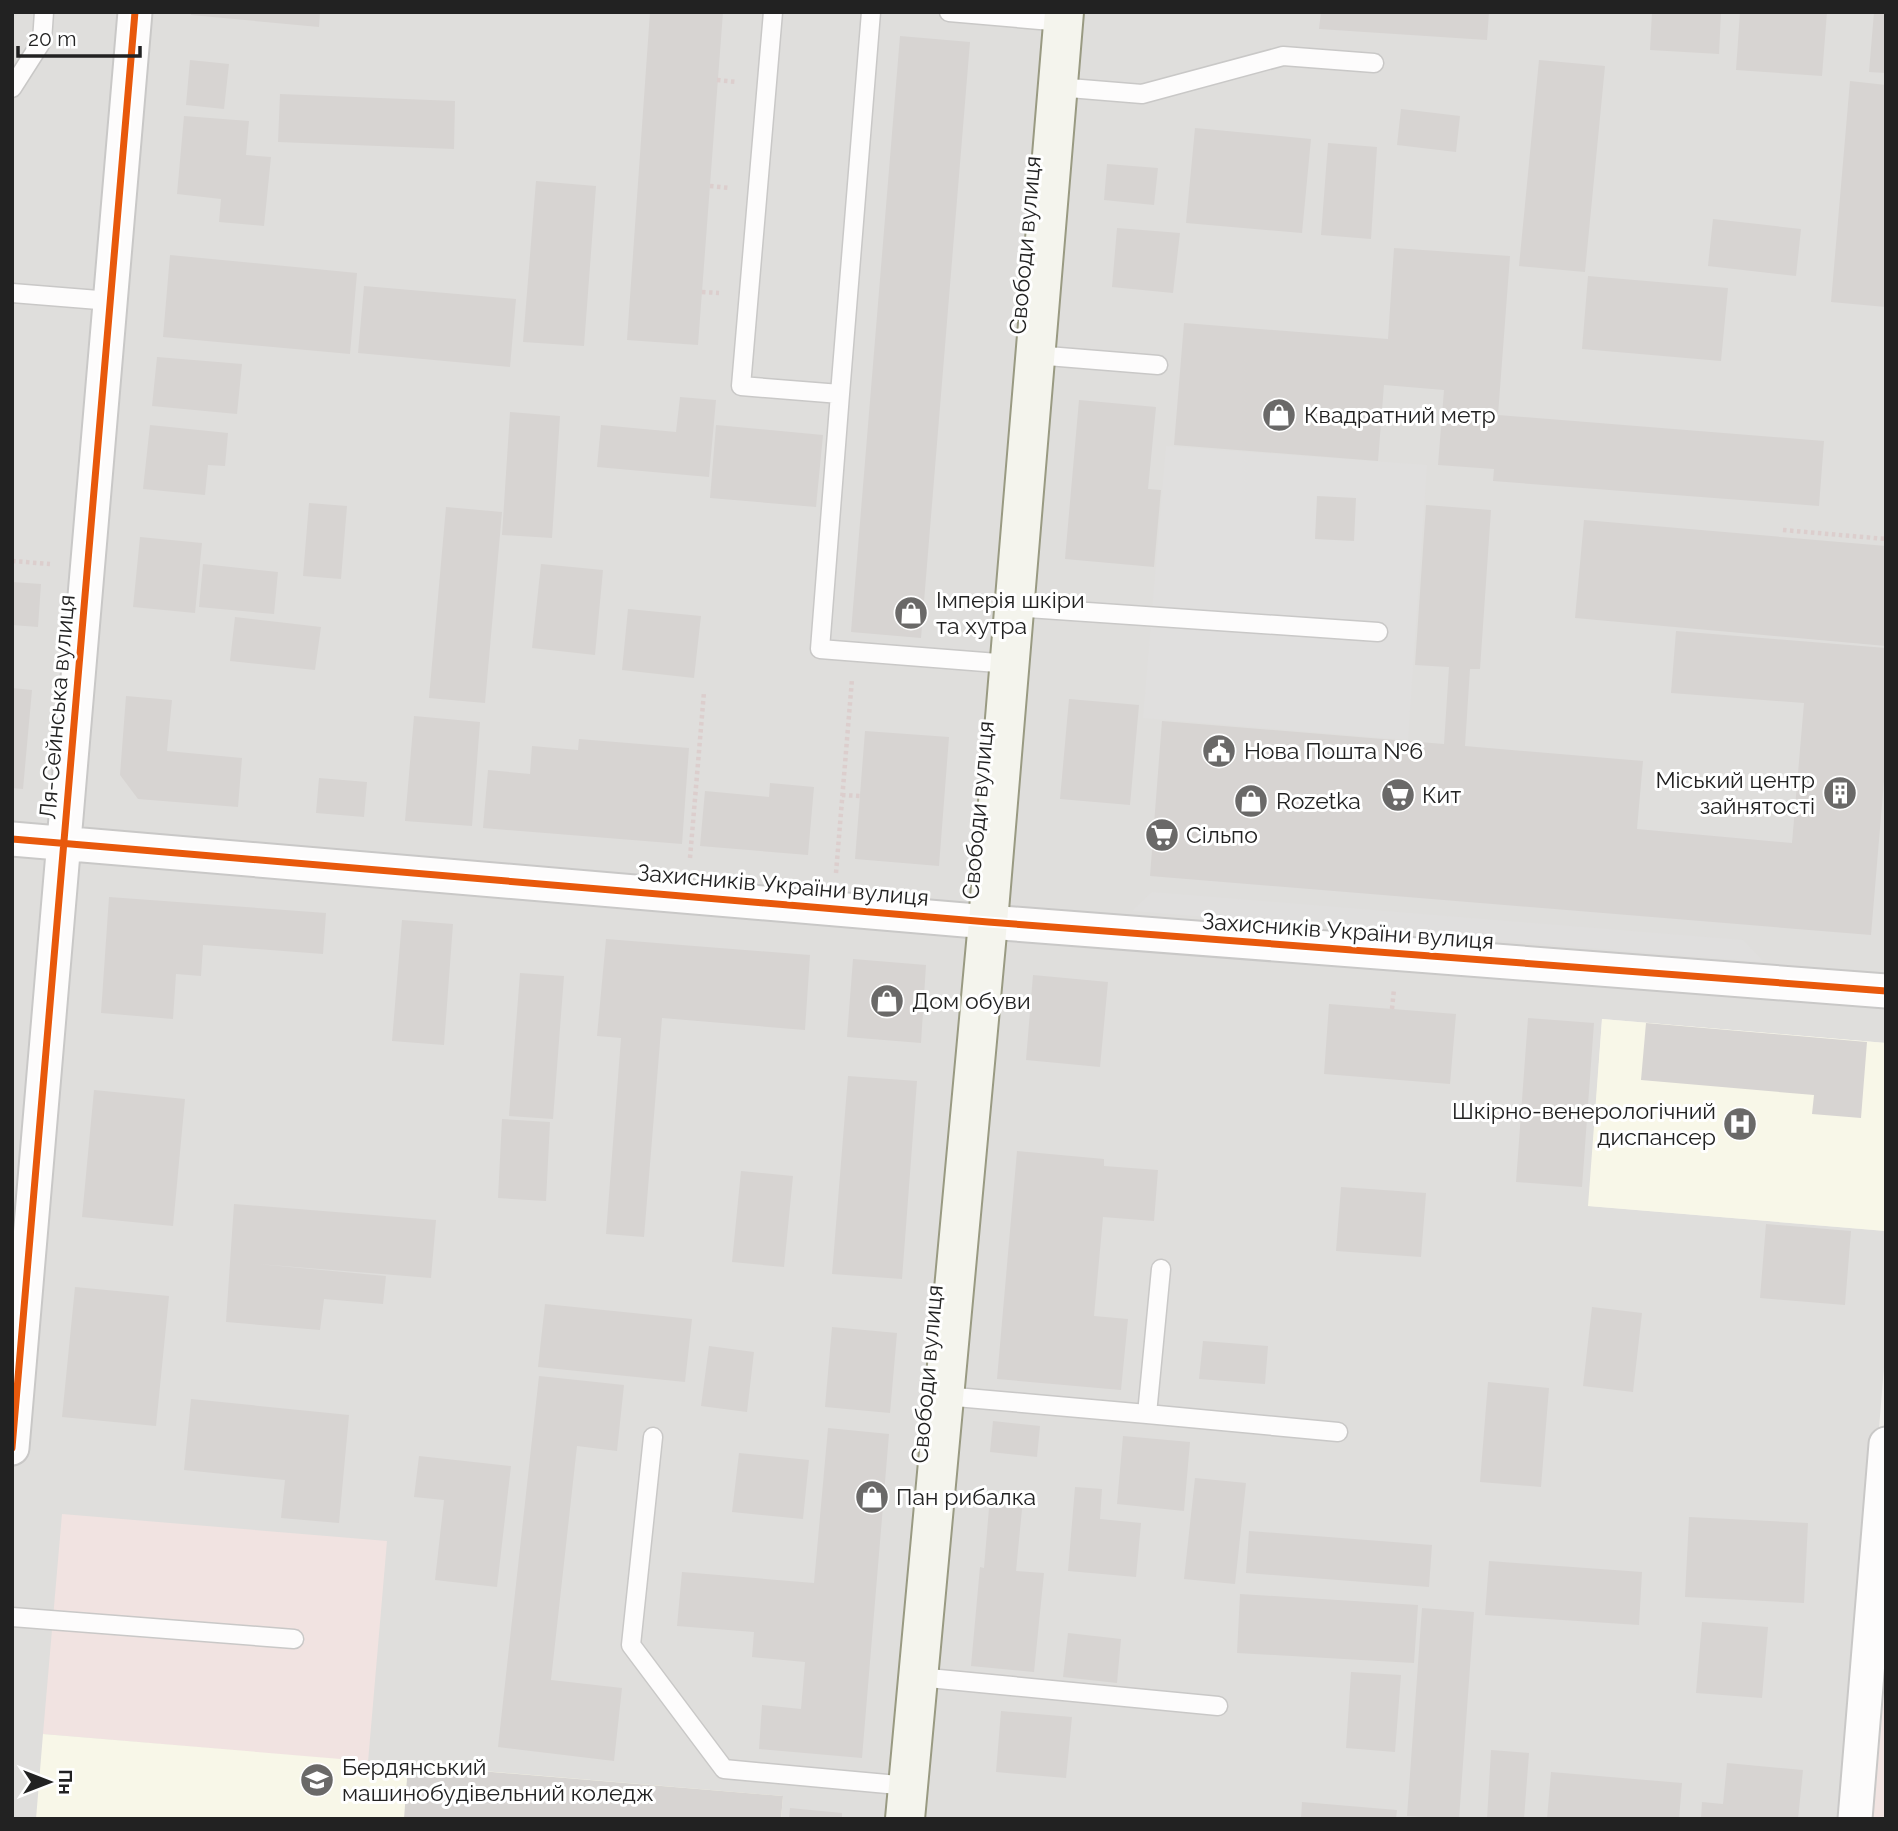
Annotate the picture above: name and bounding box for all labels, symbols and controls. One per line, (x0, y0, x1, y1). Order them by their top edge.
scale bar (18, 14, 140, 58)
text: 20 m (28, 26, 76, 51)
street label: Свободи вулиця (1003, 155, 1046, 335)
shop icon: Квадратний метр (1260, 396, 1298, 434)
place label: Квадратний метр (1304, 401, 1496, 428)
place label: Імперія шкіри та хутра (936, 586, 1085, 639)
street label: Ля-Сейнська вулиця (33, 593, 80, 821)
shop icon: Імперія шкіри та хутра (892, 594, 930, 632)
street label: Свободи вулиця (956, 720, 999, 900)
public building icon: Нова Пошта №6 (1200, 732, 1238, 770)
place label: Нова Пошта №6 (1244, 737, 1423, 764)
place label: Міський центр зайнятості (1655, 766, 1815, 819)
building icon: Міський центр зайнятості (1821, 774, 1859, 812)
supermarket icon: Кит (1379, 776, 1417, 814)
place label: Кит (1422, 781, 1461, 808)
shop icon: Rozetka (1232, 782, 1270, 820)
place label: Rozetka (1276, 787, 1361, 814)
supermarket icon: Сільпо (1143, 816, 1181, 854)
place label: Сільпо (1186, 821, 1258, 848)
street label: Захисників України вулиця (636, 858, 930, 911)
street label: Захисників України вулиця (1201, 907, 1495, 954)
shop icon: Дом обуви (868, 982, 906, 1020)
place label: Дом обуви (912, 987, 1031, 1014)
place label: Шкірно-венерологічний диспансер (1452, 1097, 1716, 1150)
hospital icon: Шкірно-венерологічний диспансер (1721, 1105, 1759, 1143)
street label: Свободи вулиця (905, 1284, 948, 1464)
shop icon: Пан рибалка (853, 1478, 891, 1516)
place label: Пан рибалка (896, 1483, 1036, 1510)
north arrow (14, 1747, 84, 1817)
place label: Бердянський машинобудівельний коледж (342, 1753, 654, 1806)
school or university icon: Бердянський машинобудівельний коледж (298, 1761, 336, 1799)
text: Пн (55, 1769, 77, 1795)

